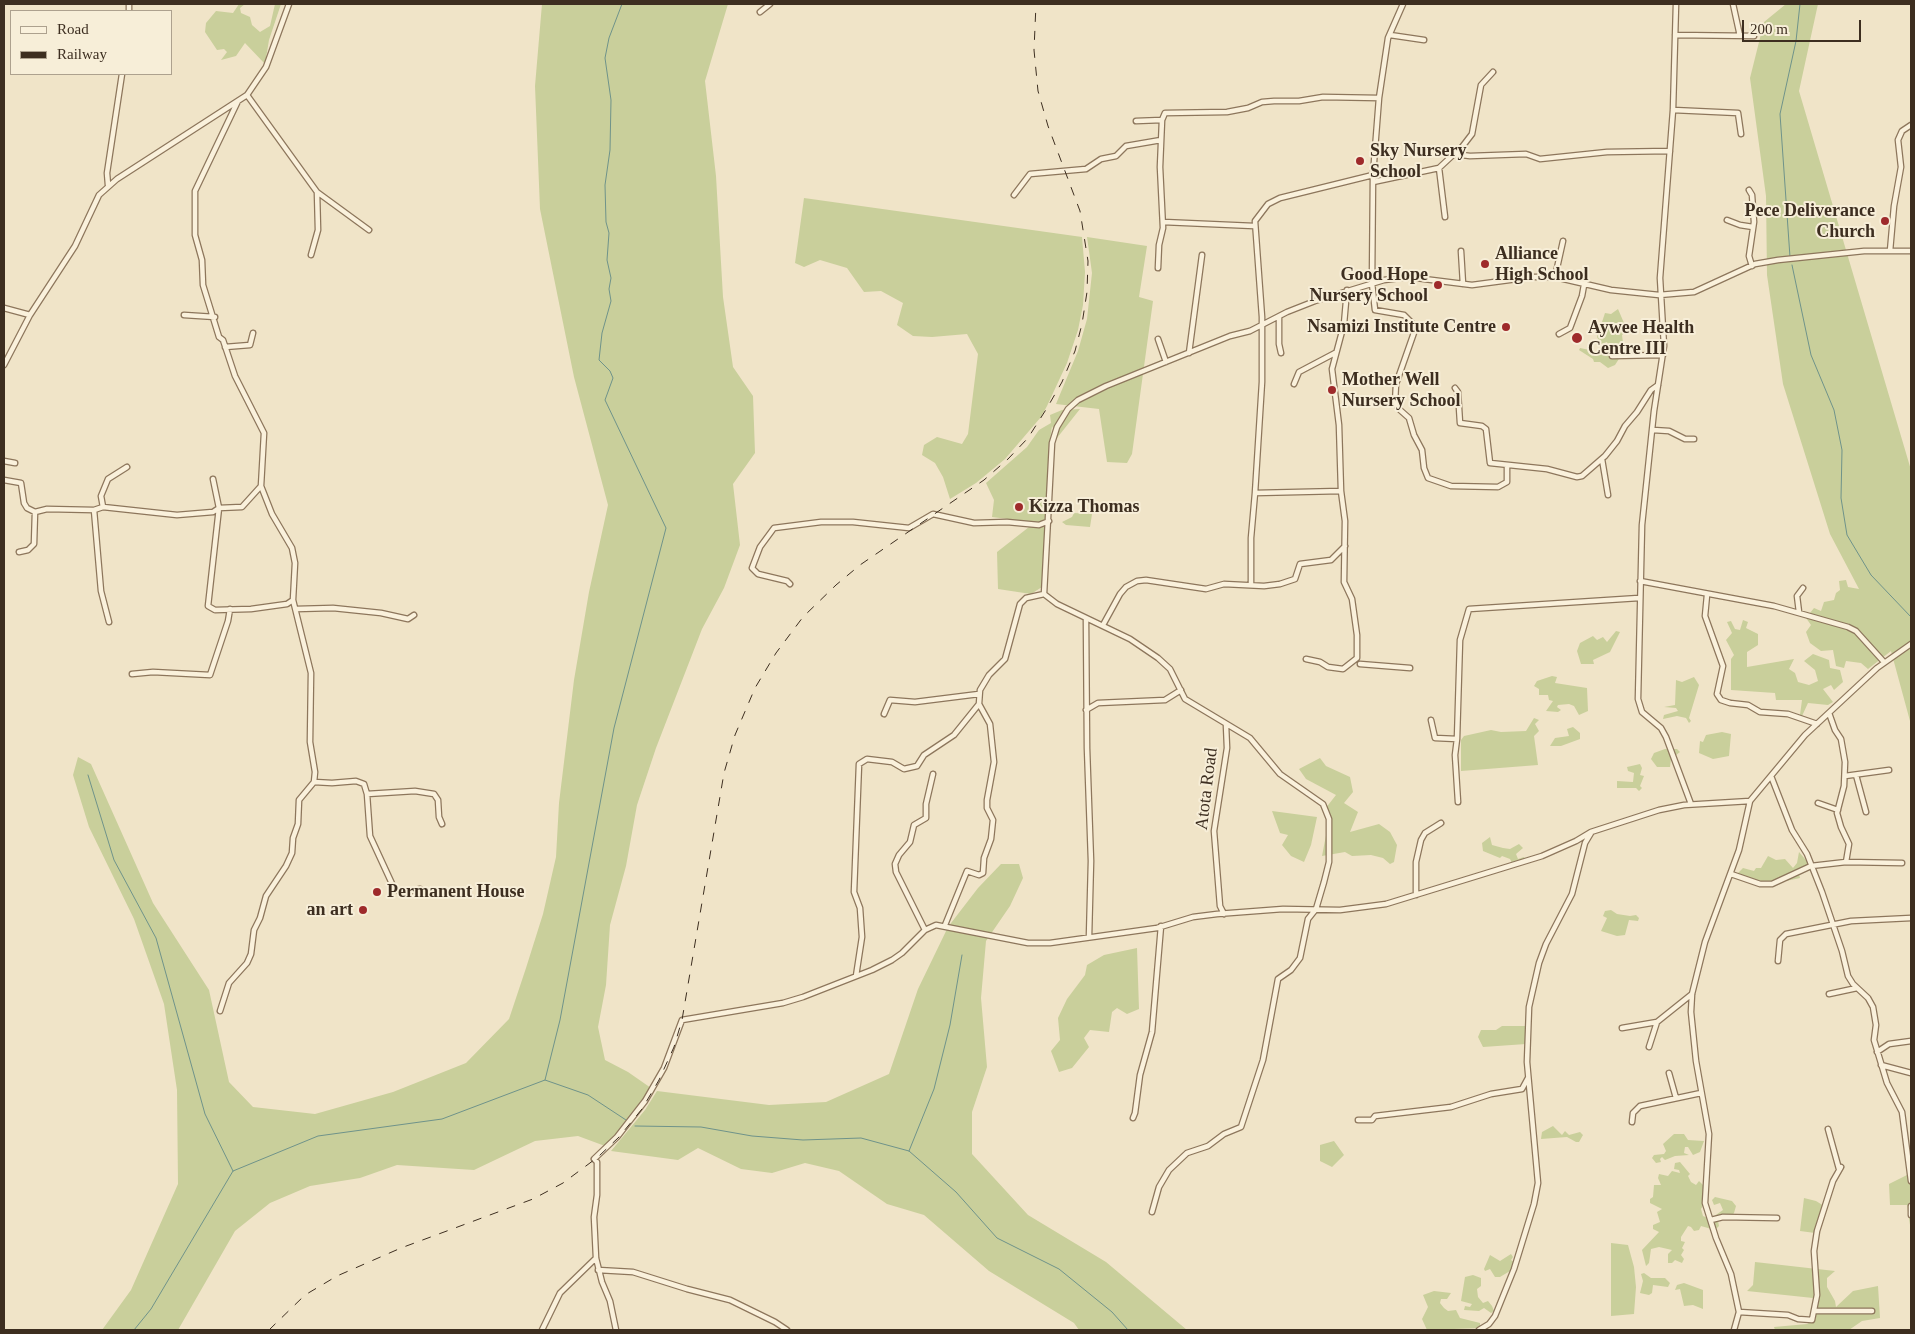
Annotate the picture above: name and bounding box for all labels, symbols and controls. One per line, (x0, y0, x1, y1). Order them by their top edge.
legend (10, 10, 172, 75)
scale bar (1745, 10, 1864, 42)
text: Road (57, 21, 89, 37)
text: 200 m (1750, 21, 1788, 37)
text: Railway (57, 46, 107, 62)
place label: Sky Nursery School (1370, 140, 1467, 182)
marker: Sky Nursery School (1354, 155, 1366, 167)
place label: Pece Deliverance Church (1745, 200, 1875, 242)
marker: Pece Deliverance Church (1879, 215, 1891, 227)
place label: Alliance High School (1495, 243, 1589, 286)
marker: Alliance High School (1479, 258, 1491, 270)
place label: Good Hope Nursery School (1310, 264, 1428, 306)
marker: Good Hope Nursery School (1432, 279, 1444, 291)
place label: Nsamizi Institute Centre (1307, 316, 1496, 338)
place label: Aywee Health Centre III (1588, 317, 1694, 359)
marker: Nsamizi Institute Centre (1500, 321, 1512, 333)
marker: Aywee Health Centre III (1570, 331, 1584, 345)
place label: Mother Well Nursery School (1342, 369, 1460, 412)
marker: Mother Well Nursery School (1326, 384, 1338, 396)
place label: Kizza Thomas (1029, 496, 1139, 518)
marker: Kizza Thomas (1013, 501, 1025, 513)
street label: Atota Road (1191, 747, 1223, 831)
place label: Permanent House (387, 881, 524, 903)
marker: Permanent House (371, 886, 383, 898)
place label: an art (307, 899, 353, 921)
marker: an art (357, 904, 369, 916)

